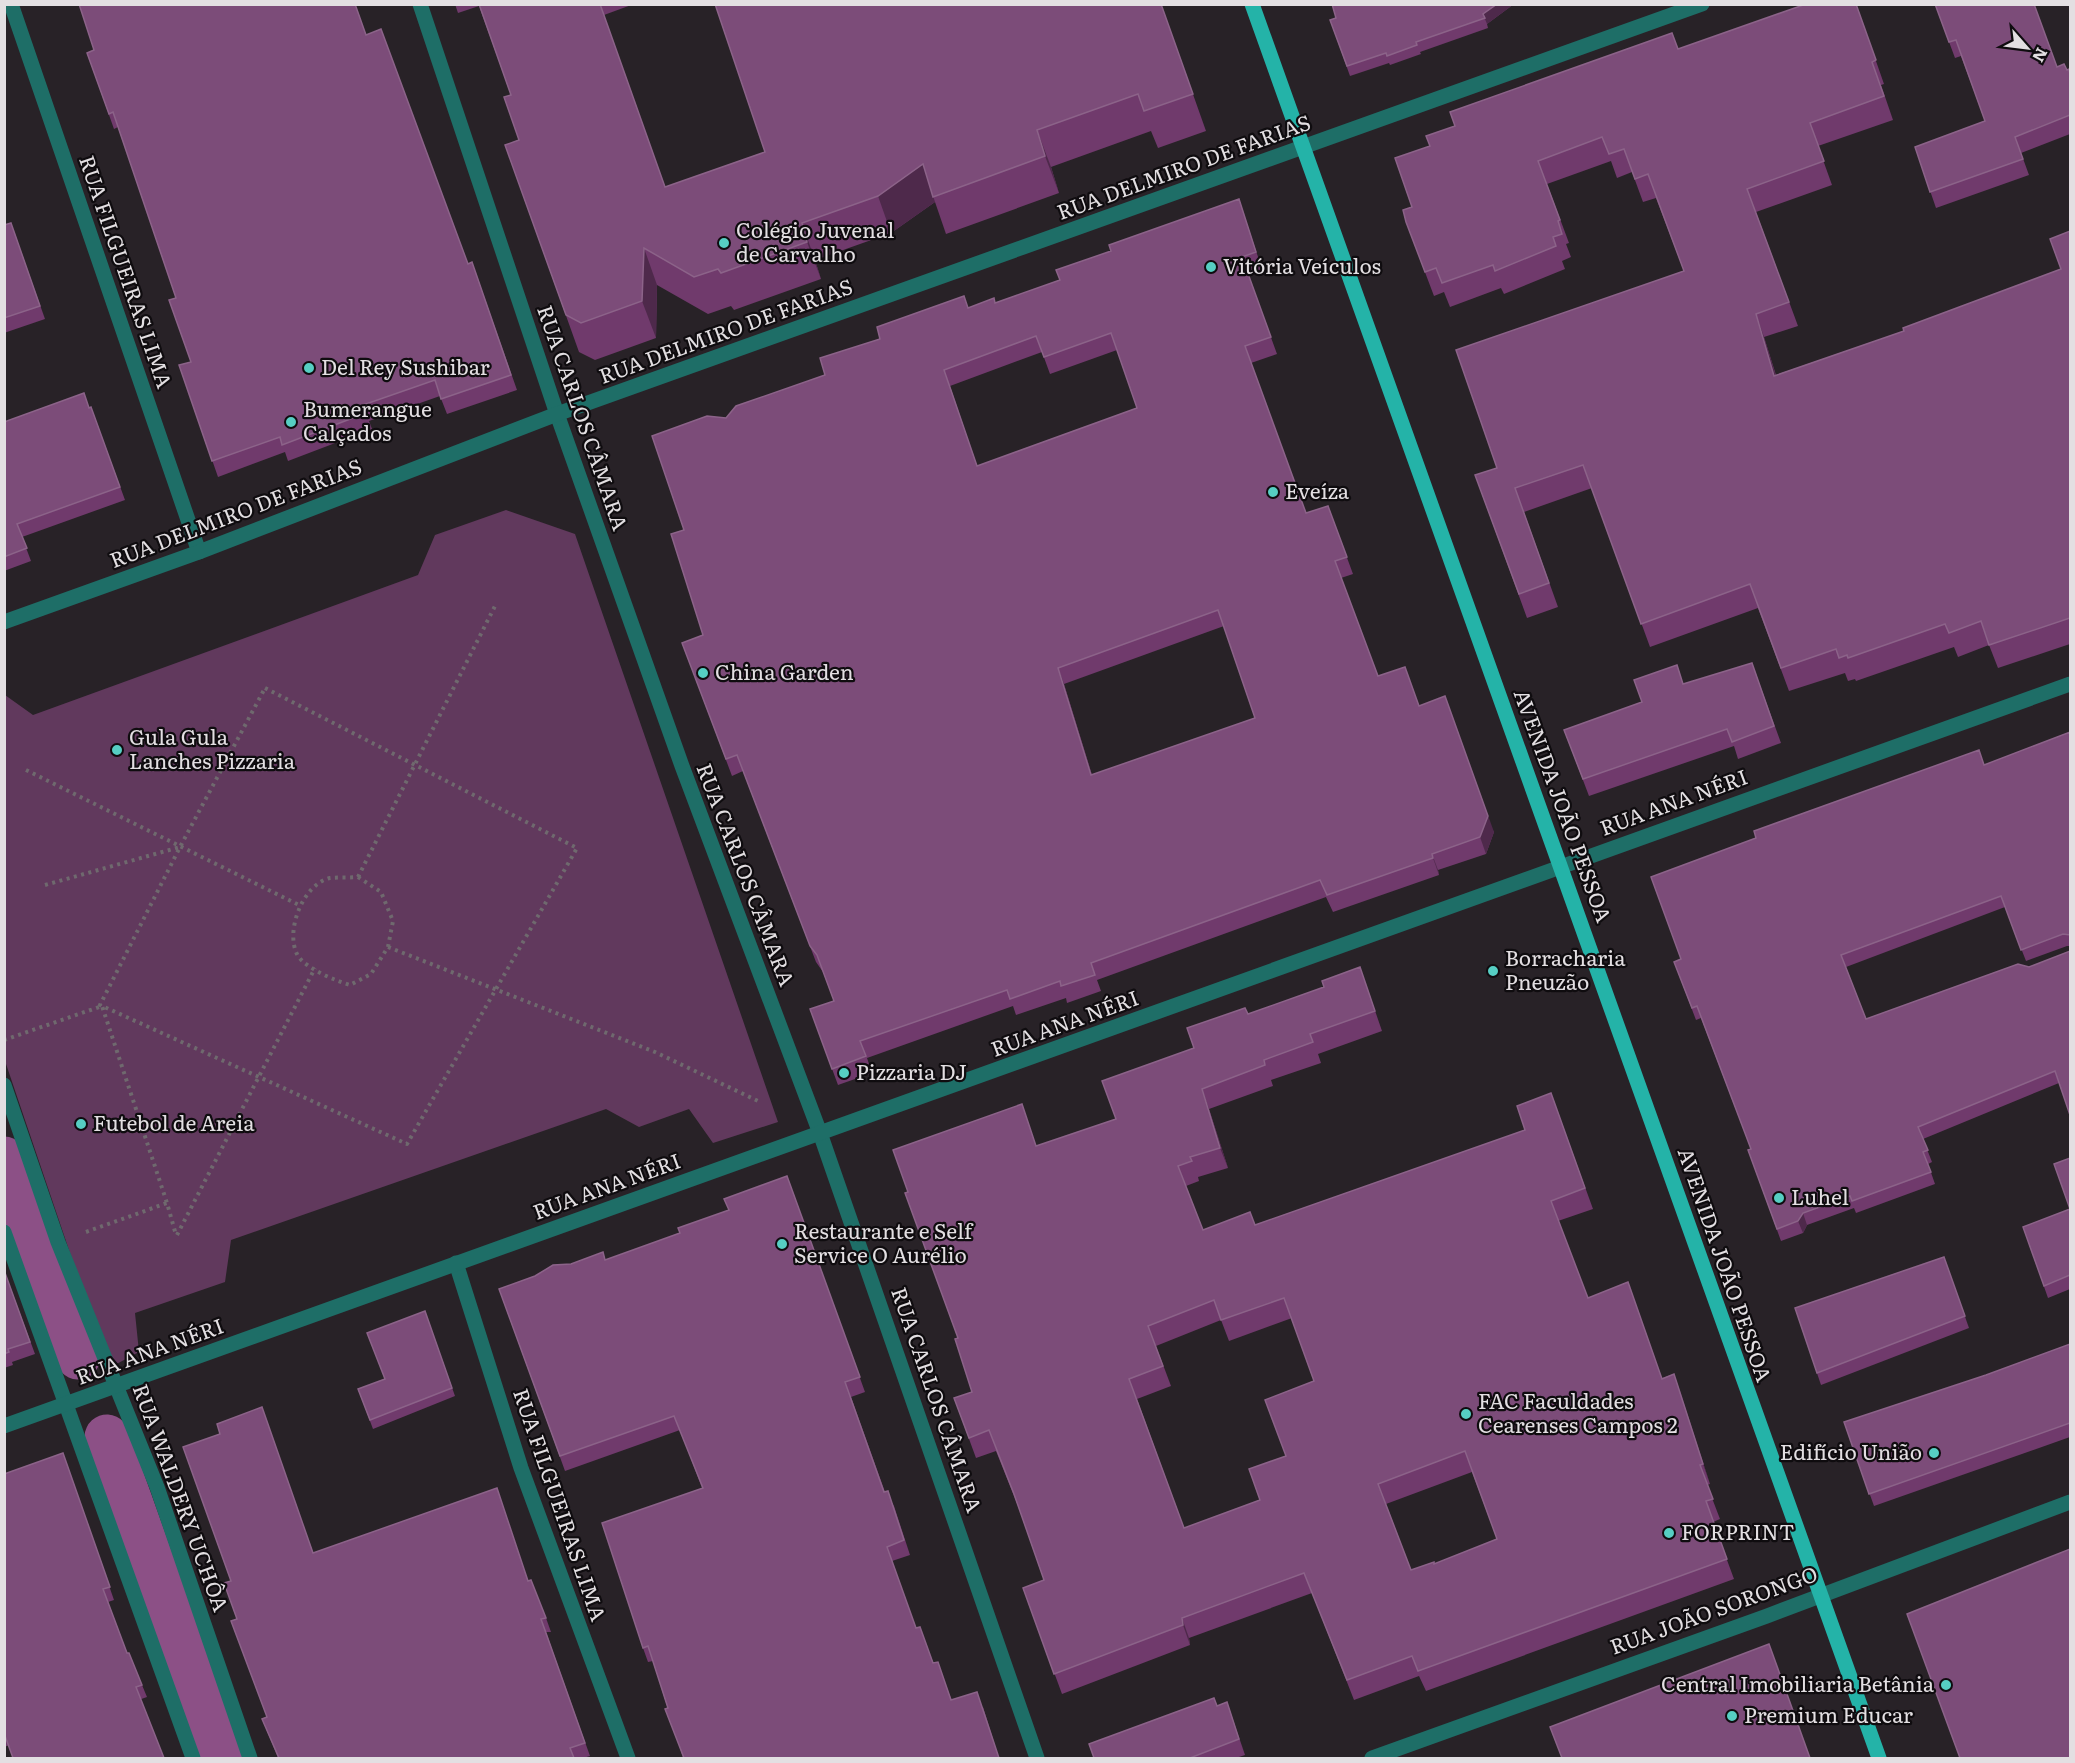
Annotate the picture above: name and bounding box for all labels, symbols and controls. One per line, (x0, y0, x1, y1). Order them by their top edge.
north arrow (1997, 18, 2057, 78)
text: N (2027, 44, 2055, 67)
street label: RUA DELMIRO DE FARIAS (1052, 105, 1314, 226)
street label: RUA FILGUEIRAS LIMA (73, 151, 182, 392)
place label: Colégio Juvenal de Carvalho (736, 213, 894, 268)
marker: Colégio Juvenal de Carvalho (717, 236, 731, 250)
place label: Vitória Veículos (1223, 249, 1381, 280)
marker: Vitória Veículos (1204, 260, 1218, 274)
street label: RUA DELMIRO DE FARIAS (594, 269, 856, 390)
street label: RUA CARLOS CÂMARA (531, 300, 638, 535)
place label: Del Rey Sushibar (321, 350, 490, 381)
marker: Del Rey Sushibar (302, 361, 316, 375)
place label: Bumerangue Calçados (303, 392, 432, 447)
marker: Bumerangue Calçados (284, 415, 298, 429)
street label: RUA DELMIRO DE FARIAS (105, 449, 366, 574)
place label: Eveíza (1285, 474, 1350, 505)
marker: Eveíza (1266, 485, 1280, 499)
place label: China Garden (715, 655, 854, 686)
marker: China Garden (696, 666, 710, 680)
street label: AVENIDA JOÃO PESSOA (1508, 684, 1621, 927)
place label: Gula Gula Lanches Pizzaria (129, 720, 296, 775)
marker: Gula Gula Lanches Pizzaria (110, 743, 124, 757)
street label: RUA CARLOS CÂMARA (690, 758, 804, 991)
street label: RUA ANA NÉRI (1595, 760, 1751, 842)
place label: Borracharia Pneuzão (1505, 941, 1626, 996)
marker: Borracharia Pneuzão (1486, 964, 1500, 978)
street label: RUA ANA NÉRI (986, 981, 1142, 1063)
place label: Pizzaria DJ (856, 1055, 967, 1086)
marker: Pizzaria DJ (837, 1066, 851, 1080)
place label: Futebol de Areia (93, 1106, 255, 1137)
marker: Futebol de Areia (74, 1117, 88, 1131)
street label: AVENIDA JOÃO PESSOA (1672, 1143, 1781, 1386)
street label: RUA ANA NÉRI (528, 1144, 684, 1226)
place label: Luhel (1791, 1180, 1849, 1211)
marker: Luhel (1772, 1191, 1786, 1205)
place label: Restaurante e Self Service O Aurélio (794, 1214, 974, 1269)
marker: Restaurante e Self Service O Aurélio (775, 1237, 789, 1251)
street label: RUA CARLOS CÂMARA (885, 1282, 992, 1517)
street label: RUA ANA NÉRI (71, 1309, 227, 1391)
street label: RUA WALDERY UCHÔA (127, 1379, 238, 1616)
street label: RUA FILGUEIRAS LIMA (507, 1384, 616, 1625)
place label: FAC Faculdades Cearenses Campos 2 (1478, 1384, 1678, 1439)
marker: FAC Faculdades Cearenses Campos 2 (1459, 1407, 1473, 1421)
place label: Edifício União (1780, 1435, 1922, 1466)
marker: Edifício União (1927, 1446, 1941, 1460)
place label: FORPRINT (1681, 1515, 1794, 1546)
marker: FORPRINT (1662, 1526, 1676, 1540)
street label: RUA JOÃO SORONGO (1605, 1557, 1821, 1661)
place label: Central Imobiliaria Betânia (1661, 1667, 1935, 1698)
marker: Central Imobiliaria Betânia (1939, 1678, 1953, 1692)
place label: Premium Educar (1744, 1698, 1913, 1729)
marker: Premium Educar (1725, 1709, 1739, 1723)

